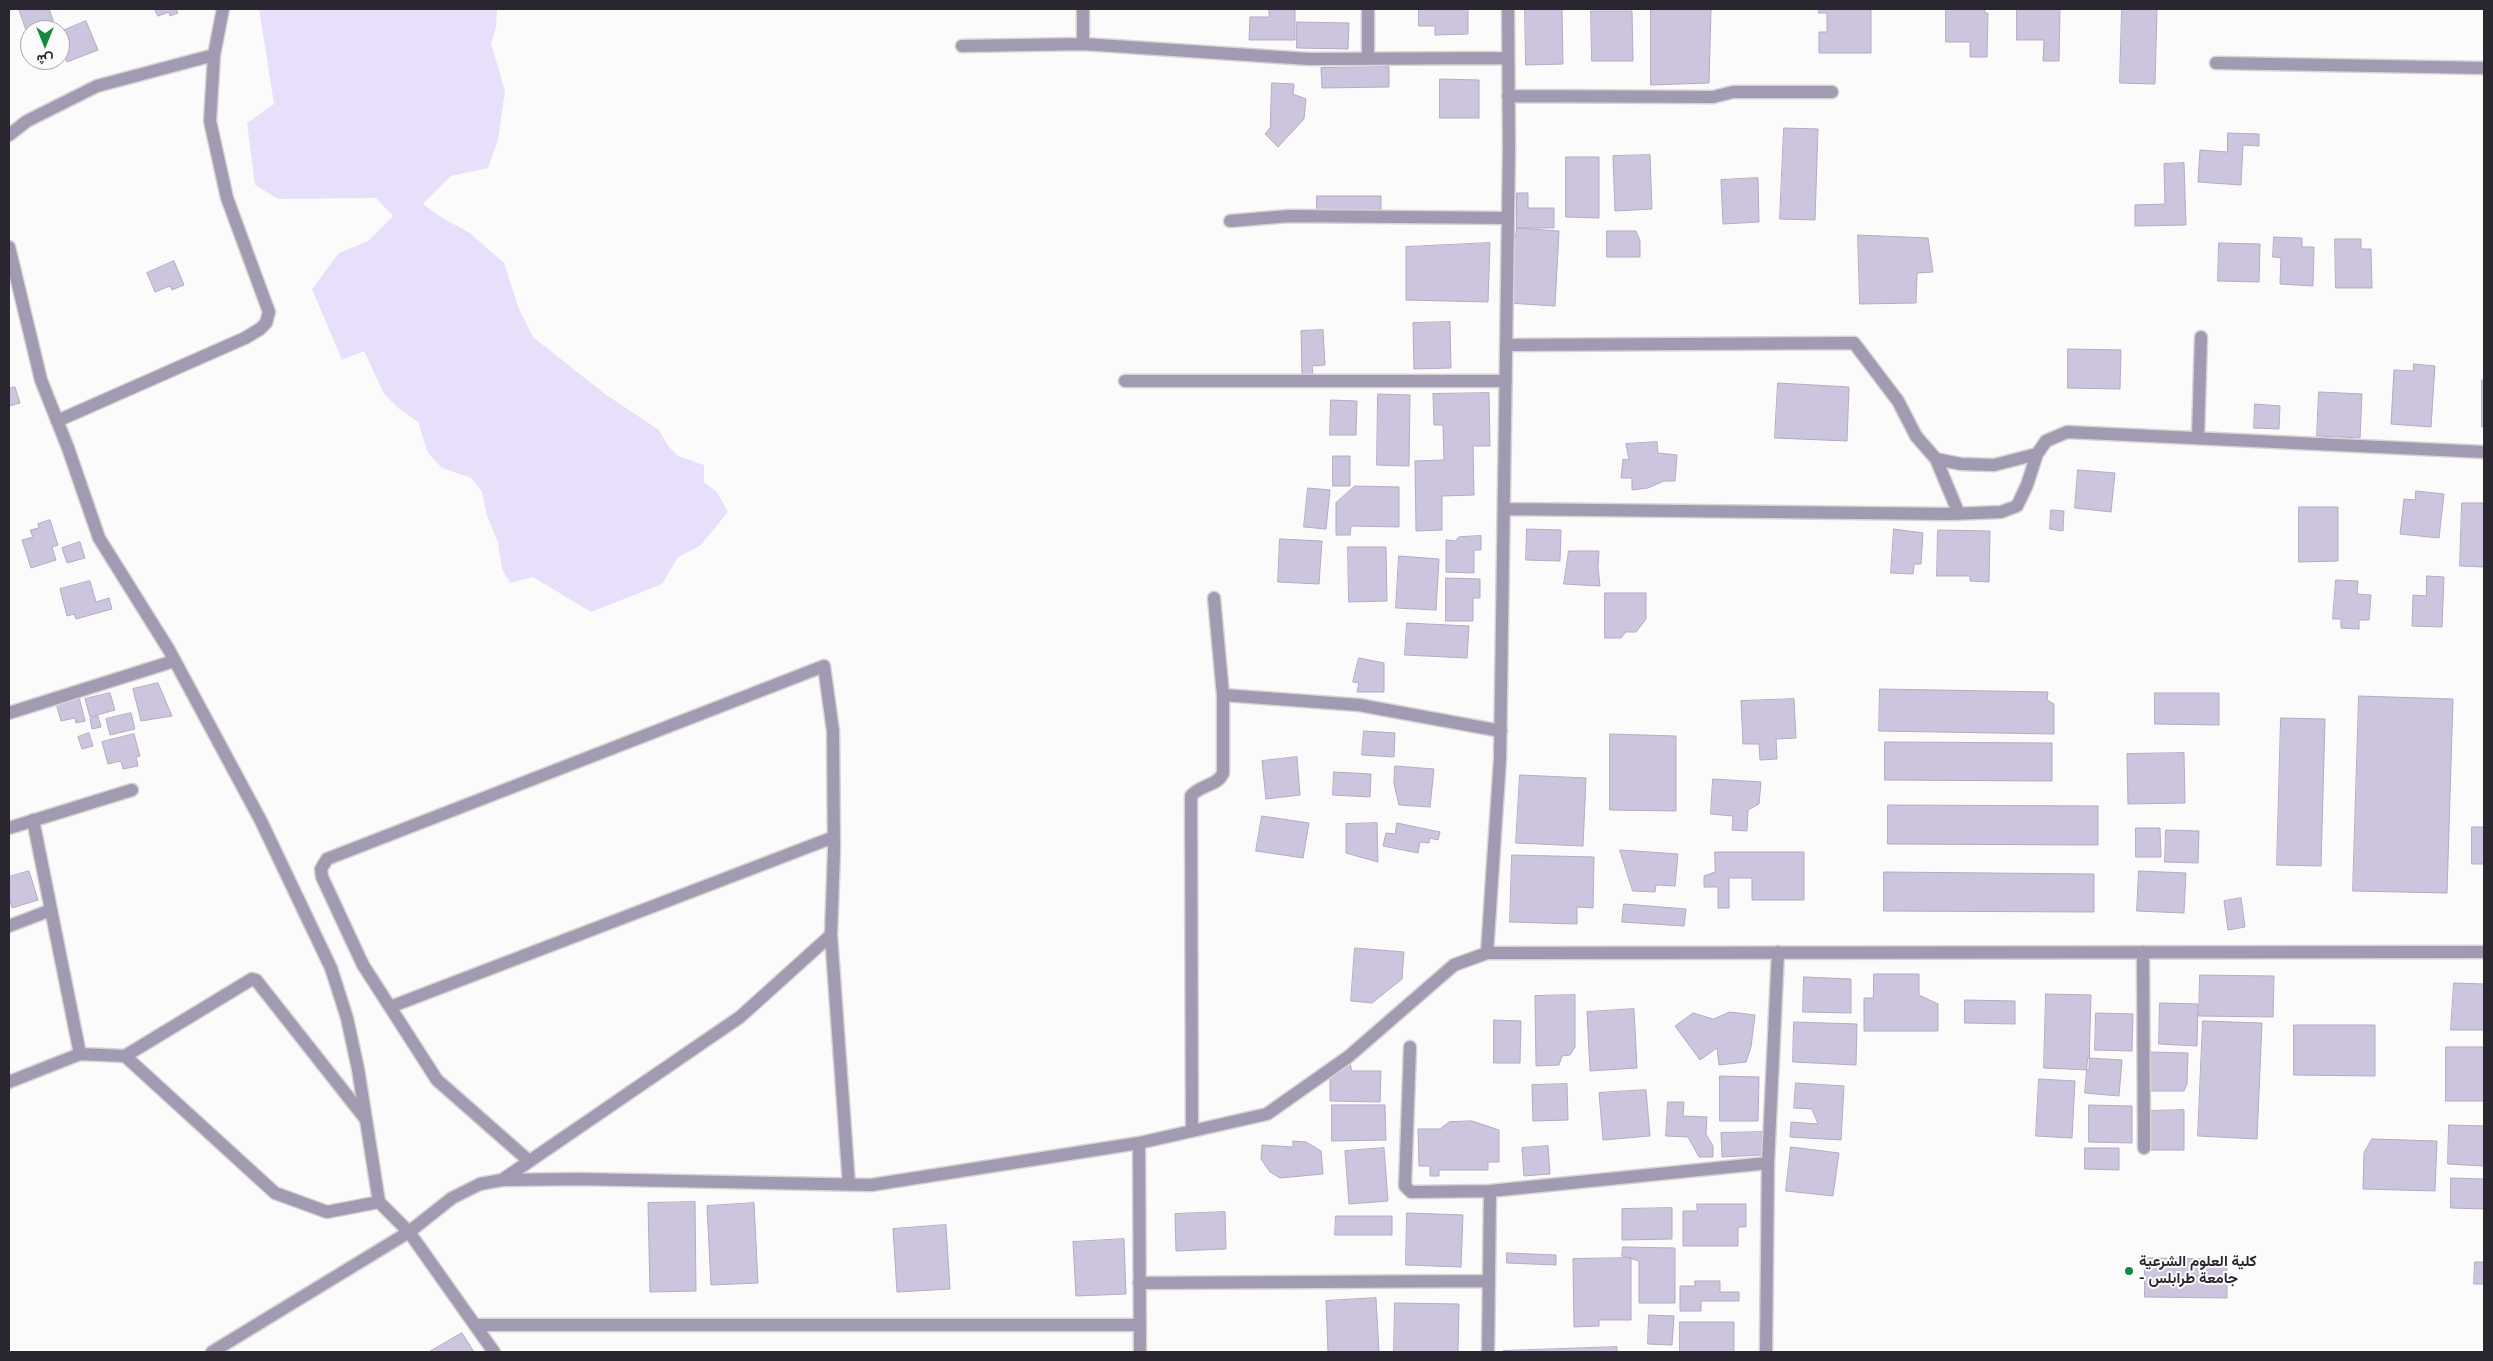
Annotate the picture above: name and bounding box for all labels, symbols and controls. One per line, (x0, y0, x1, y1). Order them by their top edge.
north arrow (20, 20, 70, 70)
text: ش (37, 51, 53, 68)
place label: كلية العلوم الشرعية - جامعة طرابلس (2139, 1253, 2257, 1288)
marker: كلية العلوم الشرعية - جامعة طرابلس (2123, 1265, 2135, 1277)

